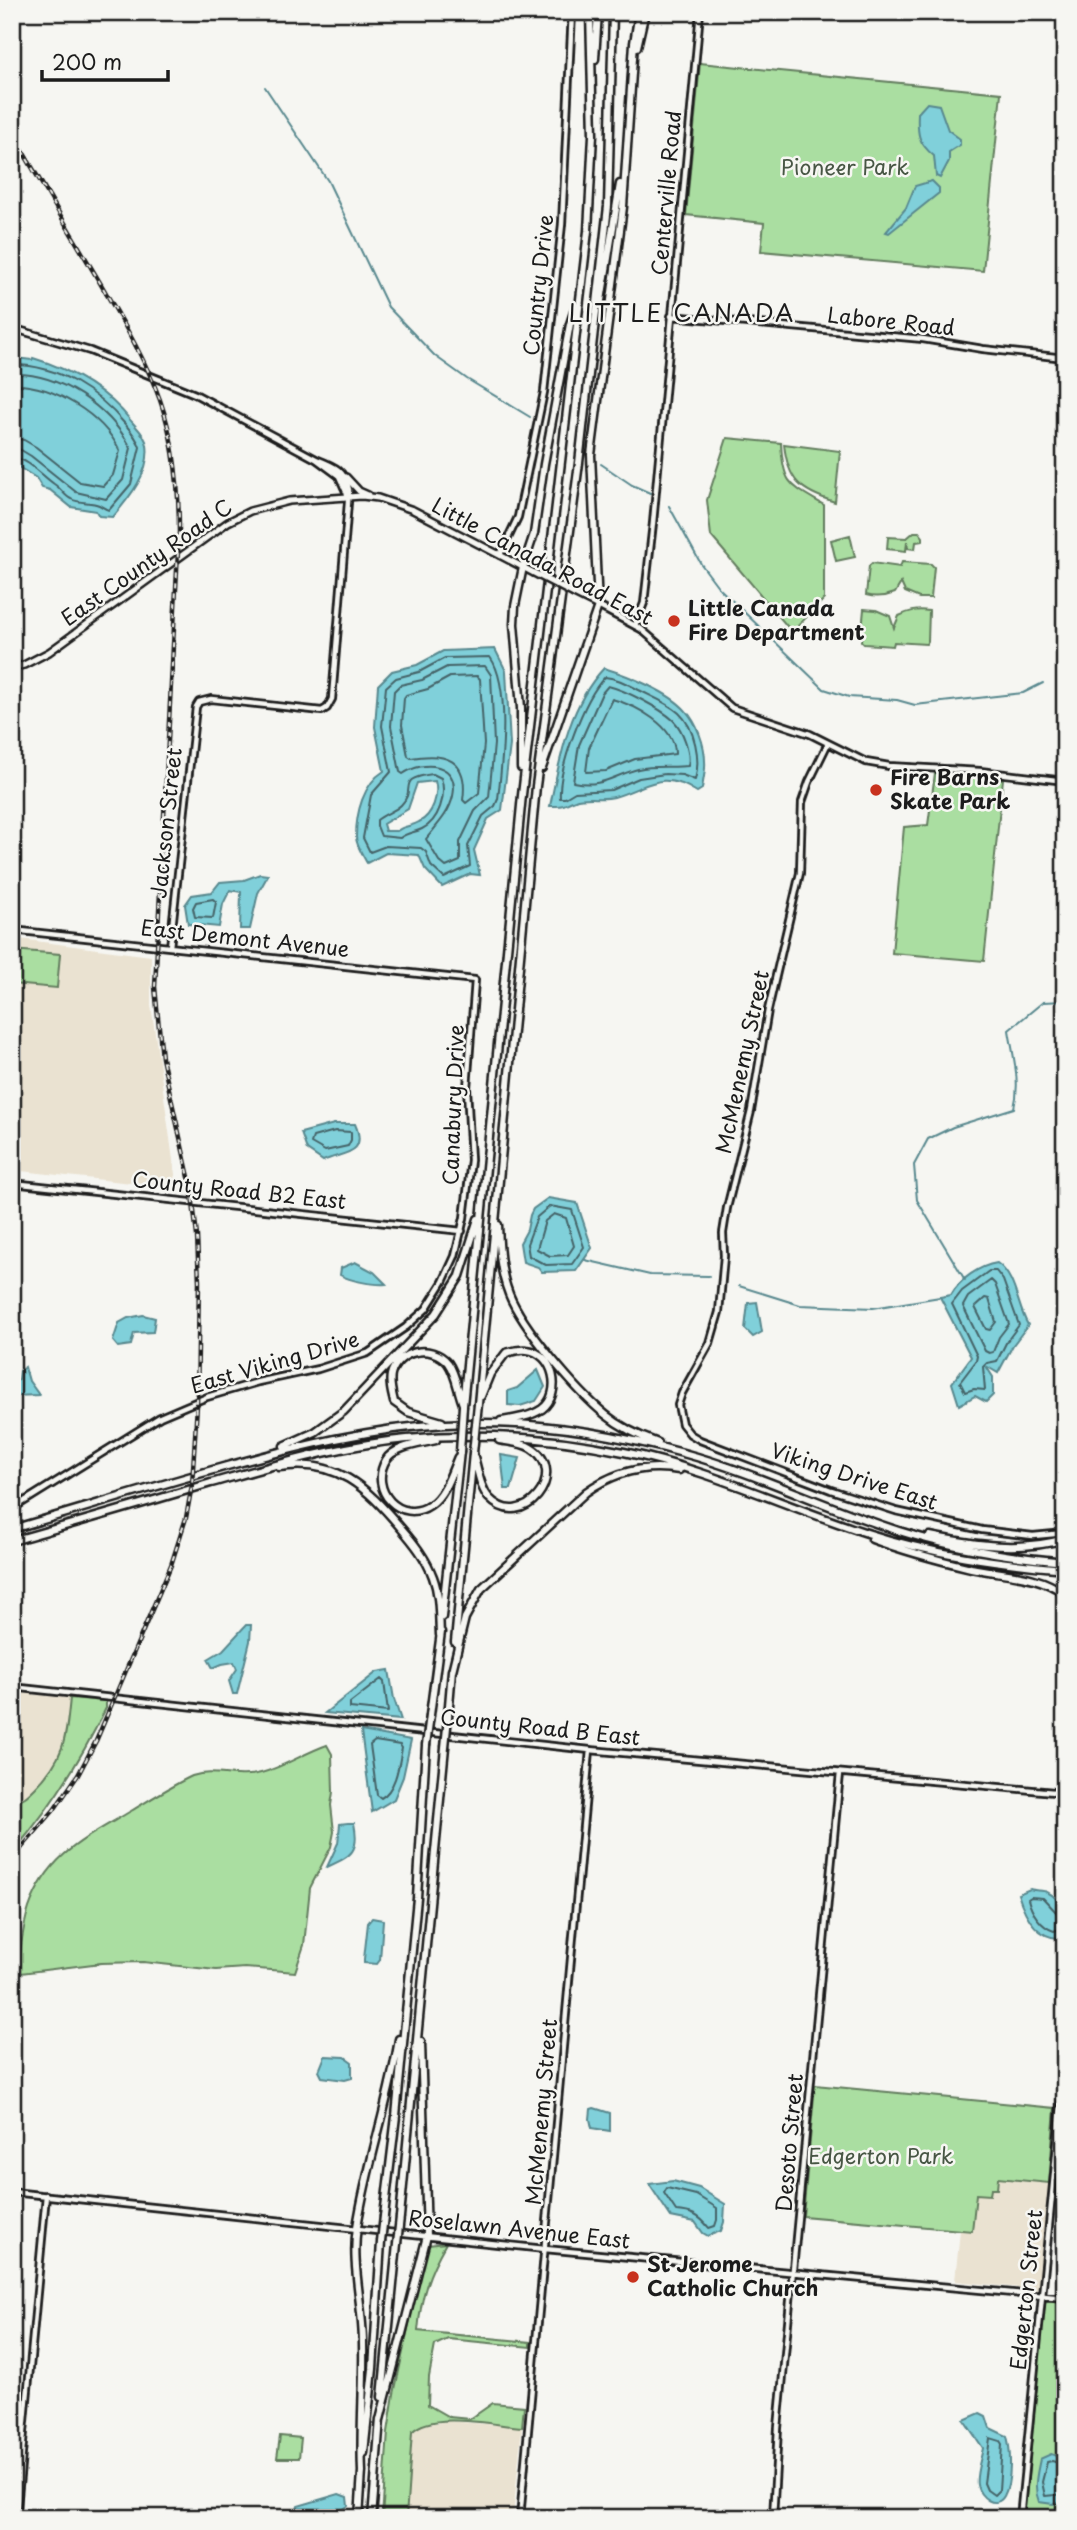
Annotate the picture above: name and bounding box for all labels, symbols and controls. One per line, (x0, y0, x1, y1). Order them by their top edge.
scale bar (42, 38, 168, 82)
text: 200 m (52, 45, 122, 77)
street label: Centerville Road (642, 109, 688, 277)
park label: Pioneer Park (781, 150, 909, 182)
street label: Country Drive (514, 212, 560, 357)
district label: LITTLE CANADA (569, 294, 795, 330)
street label: Labore Road (826, 297, 957, 343)
street label: Little Canada Road East (427, 488, 659, 632)
street label: East County Road C (54, 490, 238, 633)
place label: Little Canada Fire Department (688, 591, 865, 647)
marker: Little Canada Fire Department (666, 613, 682, 629)
street label: Jackson Street (141, 746, 189, 900)
place label: Fire Barns Skate Park (890, 760, 1010, 816)
marker: Fire Barns Skate Park (868, 782, 884, 798)
street label: East Demont Avenue (139, 910, 351, 964)
street label: McMenemy Street (706, 967, 776, 1156)
street label: Canabury Drive (433, 1024, 471, 1186)
street label: County Road B2 East (131, 1162, 348, 1216)
street label: East Viking Drive (186, 1322, 362, 1400)
street label: Viking Drive East (767, 1433, 942, 1517)
street label: County Road B East (439, 1700, 642, 1752)
street label: McMenemy Street (516, 2017, 564, 2206)
street label: Desoto Street (766, 2072, 810, 2214)
park label: Edgerton Park (808, 2139, 954, 2171)
street label: Roselawn Avenue East (407, 2200, 632, 2256)
street label: Edgerton Street (1001, 2208, 1049, 2372)
place label: St Jerome Catholic Church (647, 2247, 819, 2303)
marker: St Jerome Catholic Church (625, 2269, 641, 2285)

